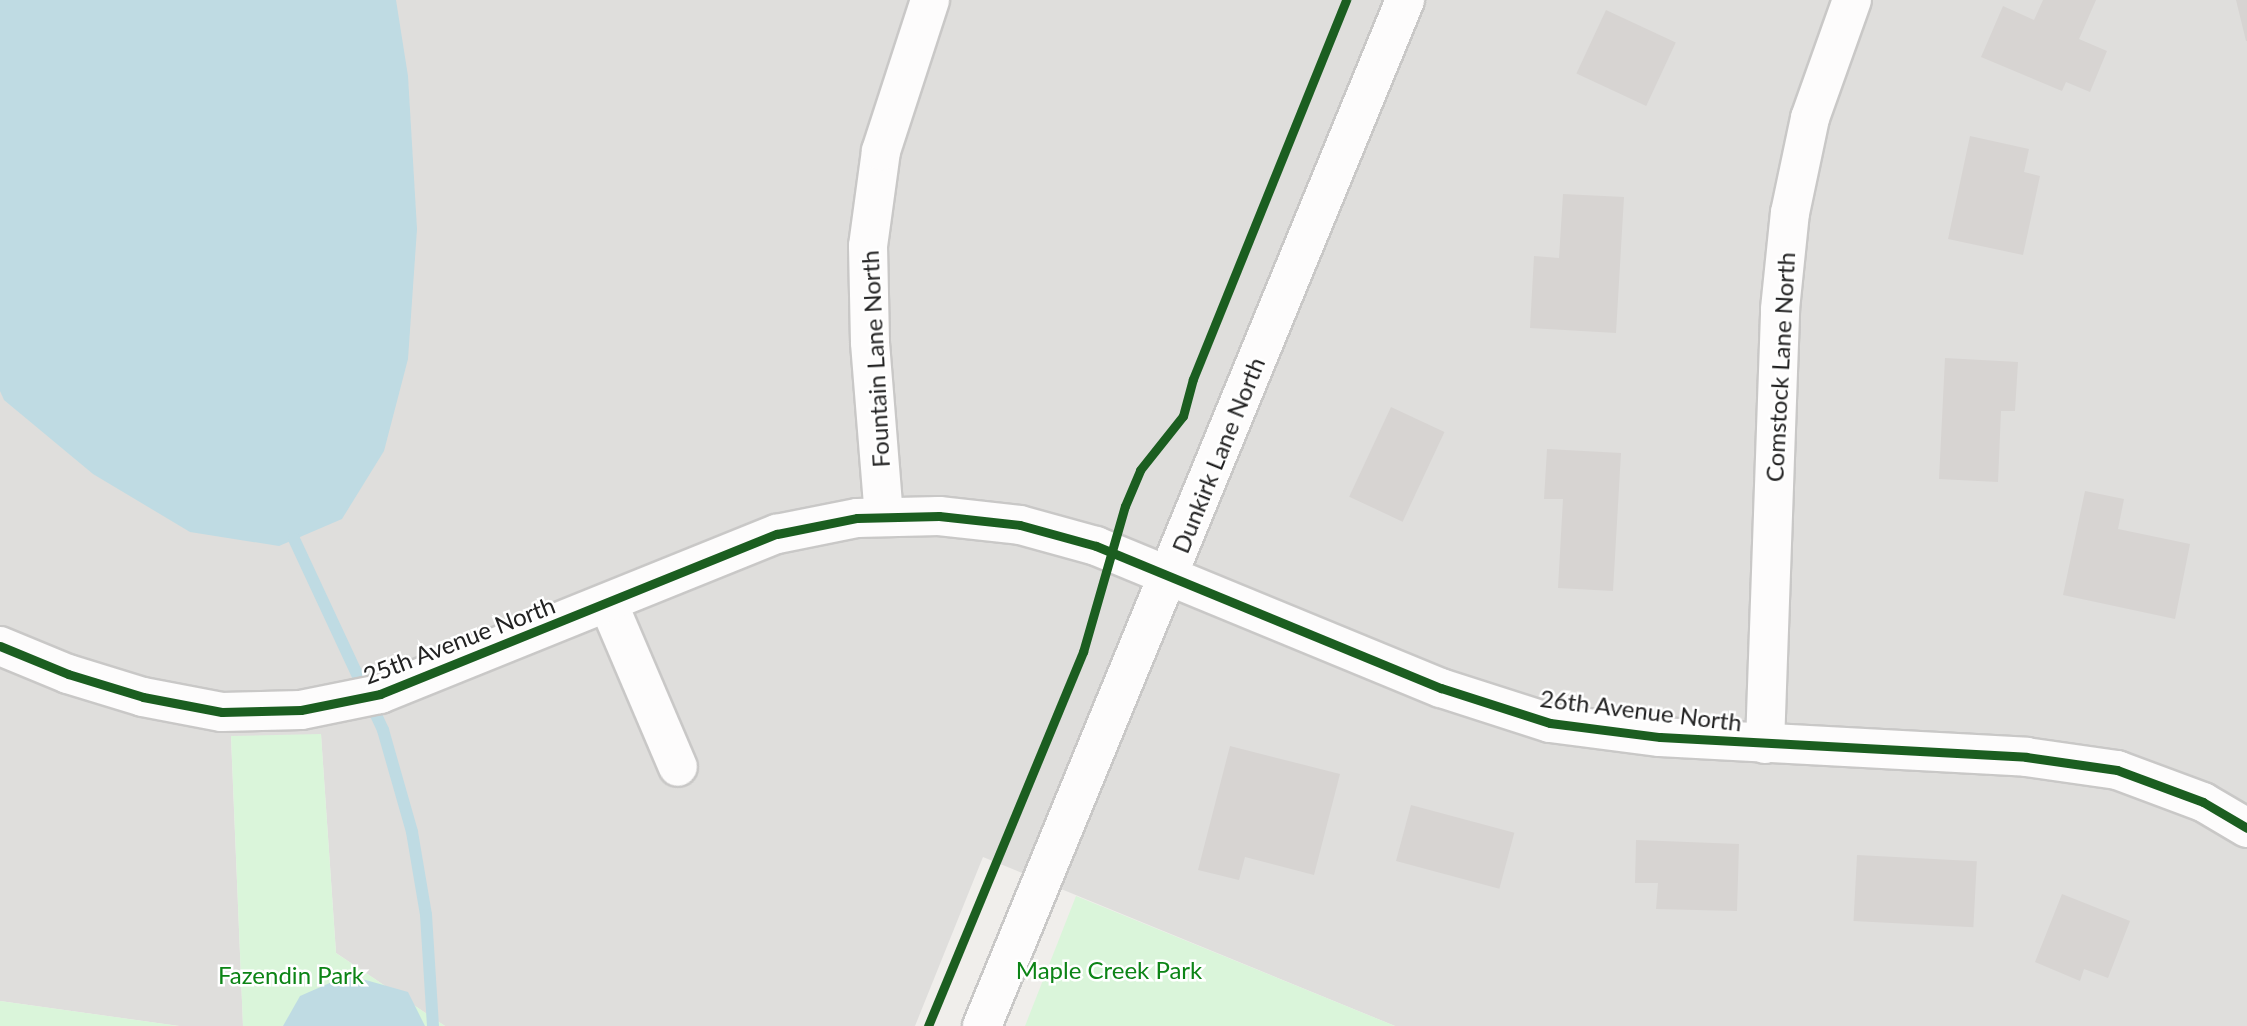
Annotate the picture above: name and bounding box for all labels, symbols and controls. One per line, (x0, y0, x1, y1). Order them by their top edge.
street label: Fountain Lane North (855, 250, 895, 468)
street label: Comstock Lane North (1760, 251, 1800, 483)
street label: Dunkirk Lane North (1166, 353, 1270, 557)
street label: 25th Avenue North (359, 590, 559, 690)
street label: 26th Avenue North (1538, 683, 1744, 737)
park label: Maple Creek Park (1016, 956, 1202, 984)
park label: Fazendin Park (218, 961, 364, 989)

